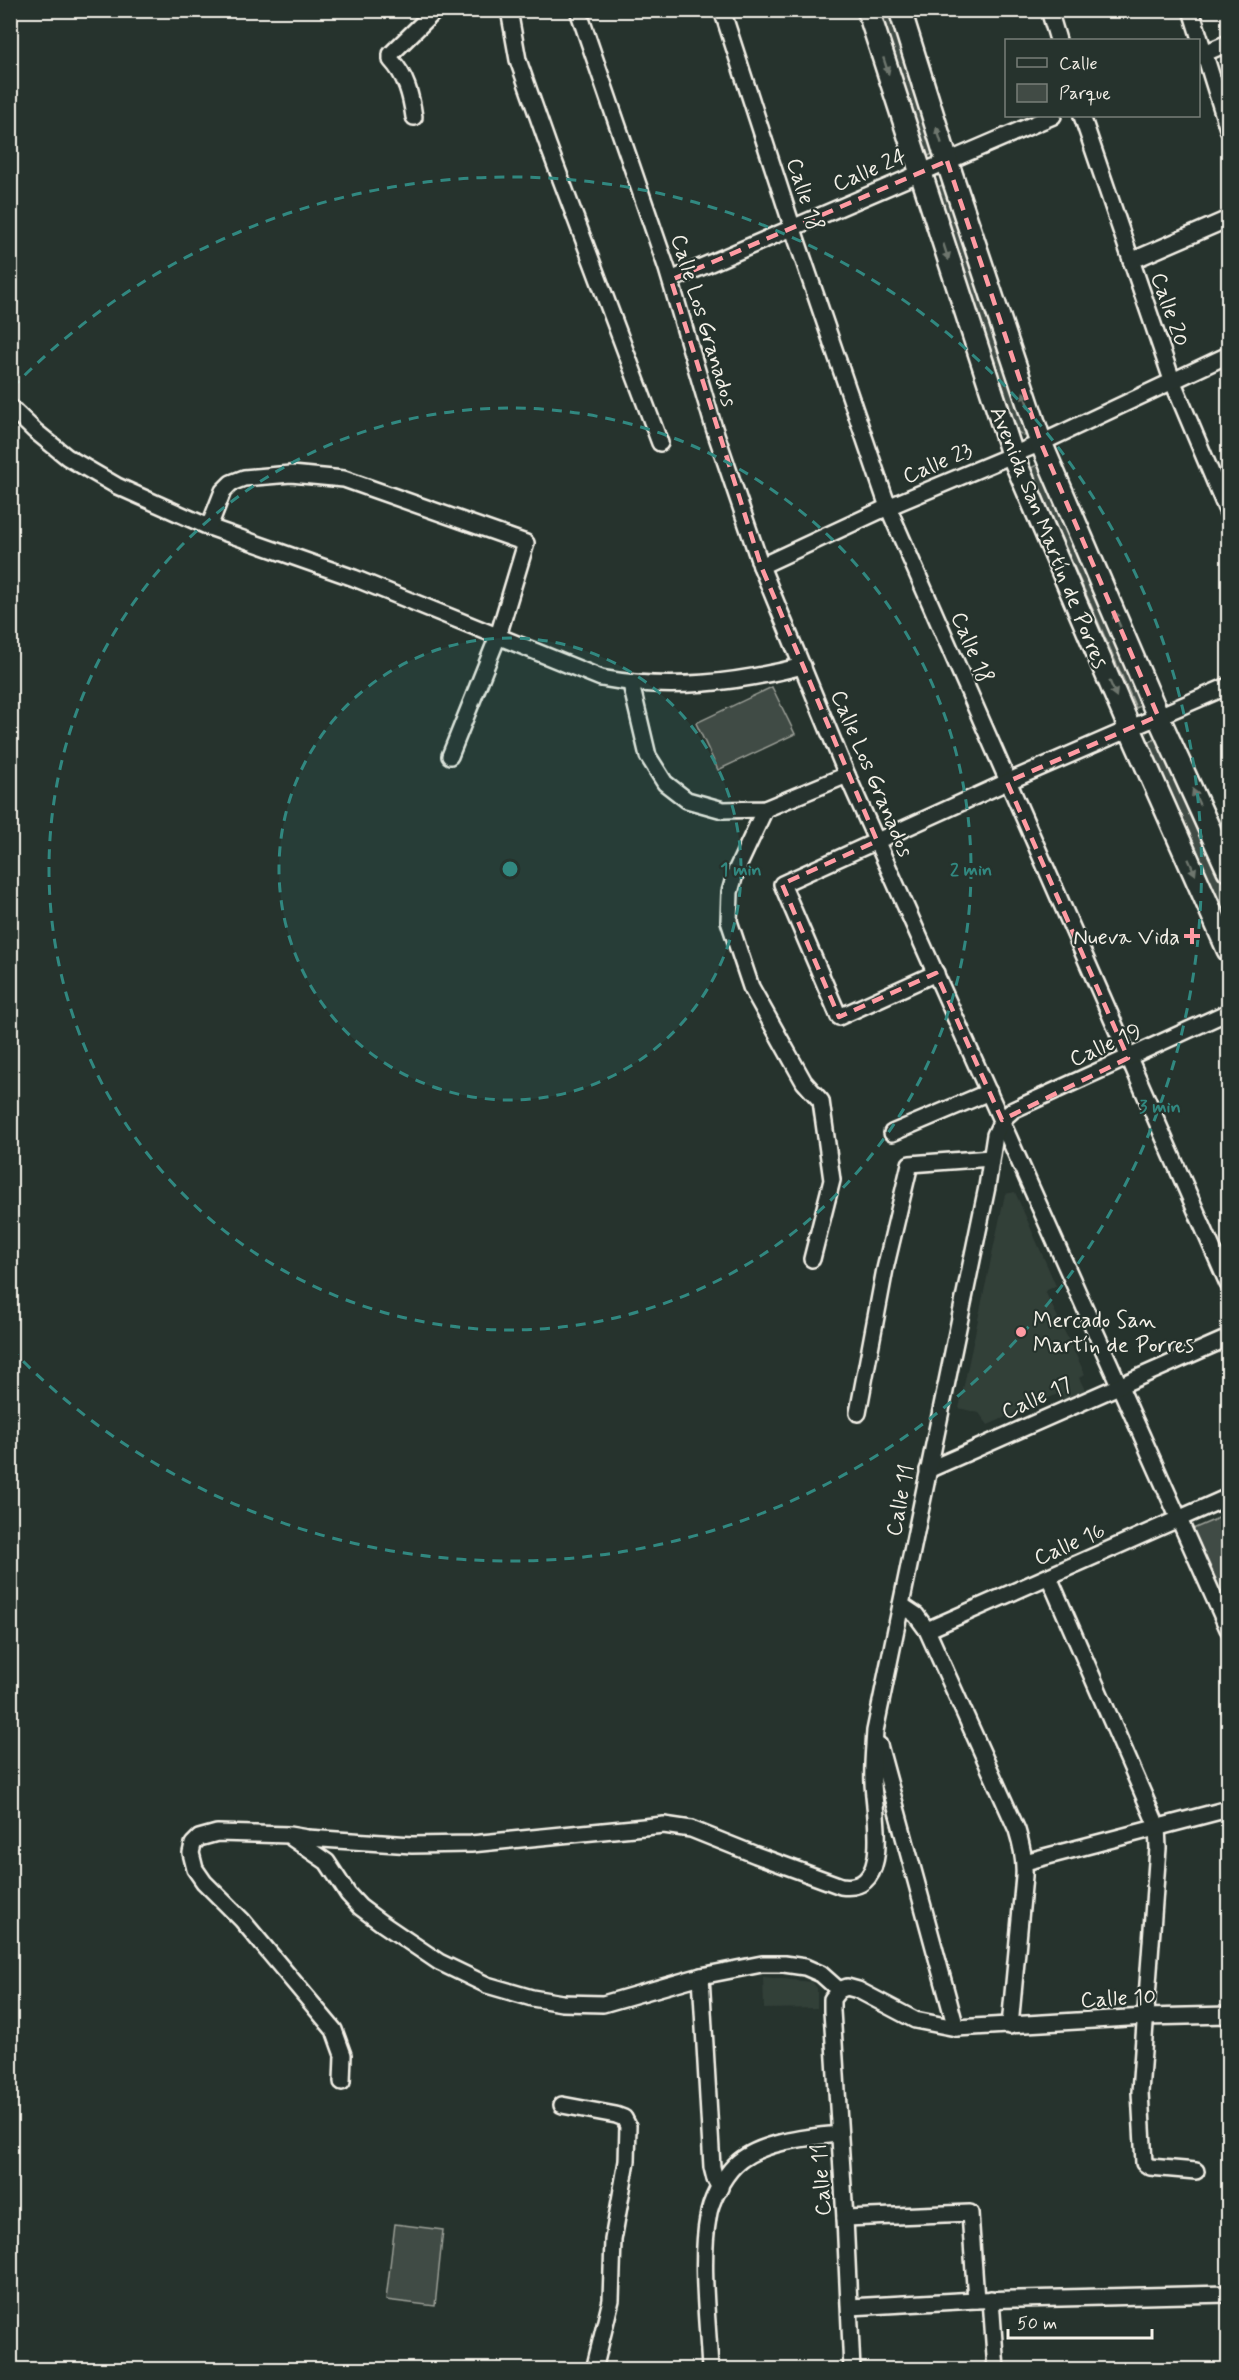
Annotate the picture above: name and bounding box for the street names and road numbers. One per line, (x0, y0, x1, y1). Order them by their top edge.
street label: Calle 24 (829, 143, 911, 199)
street label: Calle 18 (779, 155, 829, 235)
street label: Calle Los Granados (664, 231, 743, 411)
street label: Calle 20 (1143, 269, 1195, 350)
street label: Avenida San Martín de Porres (983, 403, 1114, 673)
street label: Calle 23 (899, 437, 977, 491)
street label: Calle 18 (944, 608, 999, 688)
street label: Calle Los Granados (823, 686, 919, 862)
street label: Calle 19 (1065, 1018, 1146, 1074)
street label: Calle 17 (997, 1371, 1076, 1427)
street label: Calle 11 (880, 1462, 922, 1539)
street label: Calle 16 (1030, 1517, 1110, 1573)
street label: Calle 10 (1080, 1983, 1157, 2015)
street label: Calle 11 (805, 2143, 838, 2217)

